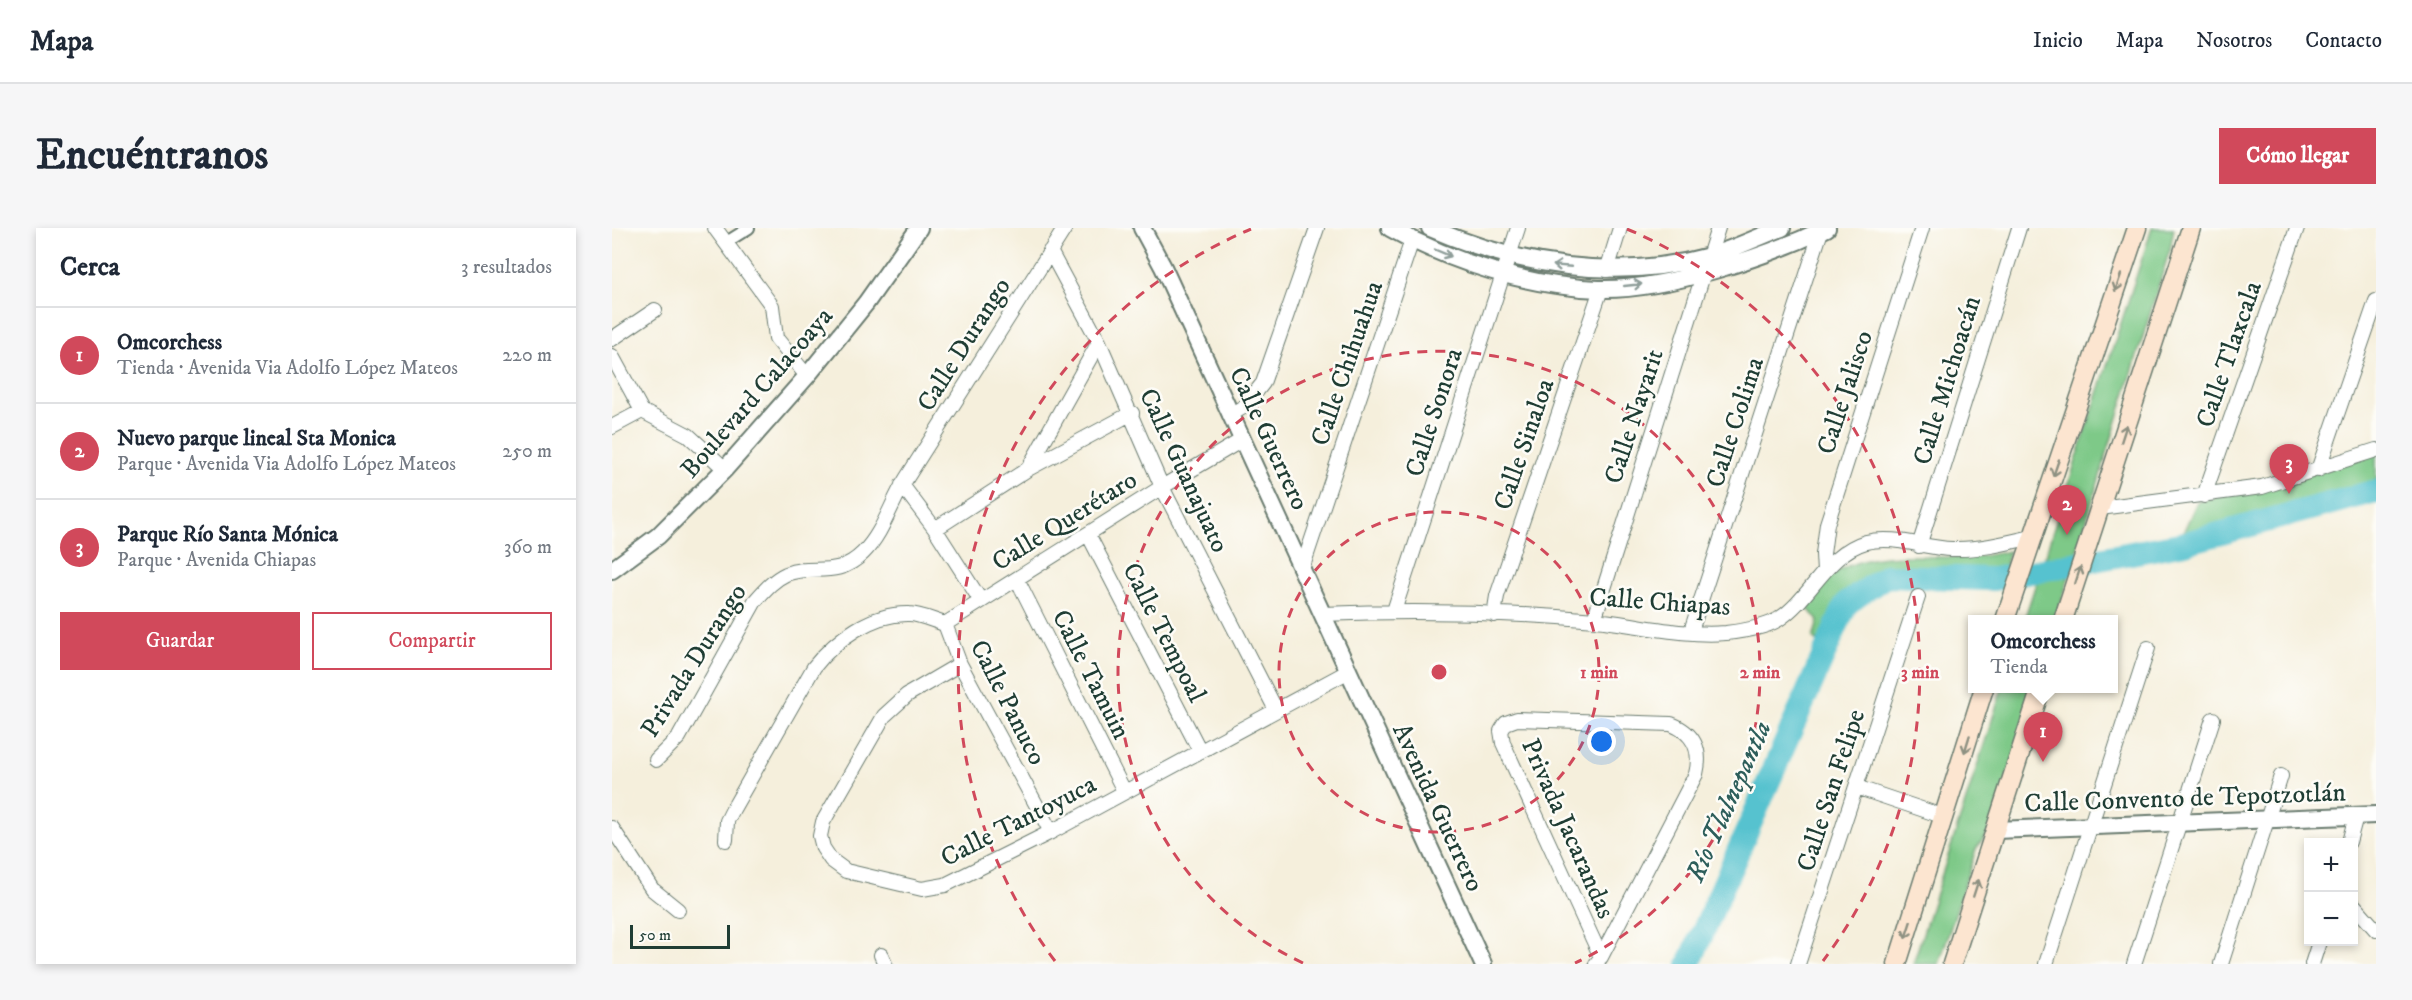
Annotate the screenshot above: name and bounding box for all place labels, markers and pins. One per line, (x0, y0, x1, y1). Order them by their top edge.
pin: 3 (2270, 444, 2308, 494)
pin: 2 (2048, 486, 2086, 535)
centre of rings (1429, 662, 1449, 682)
pin: 1 (2024, 712, 2062, 762)

